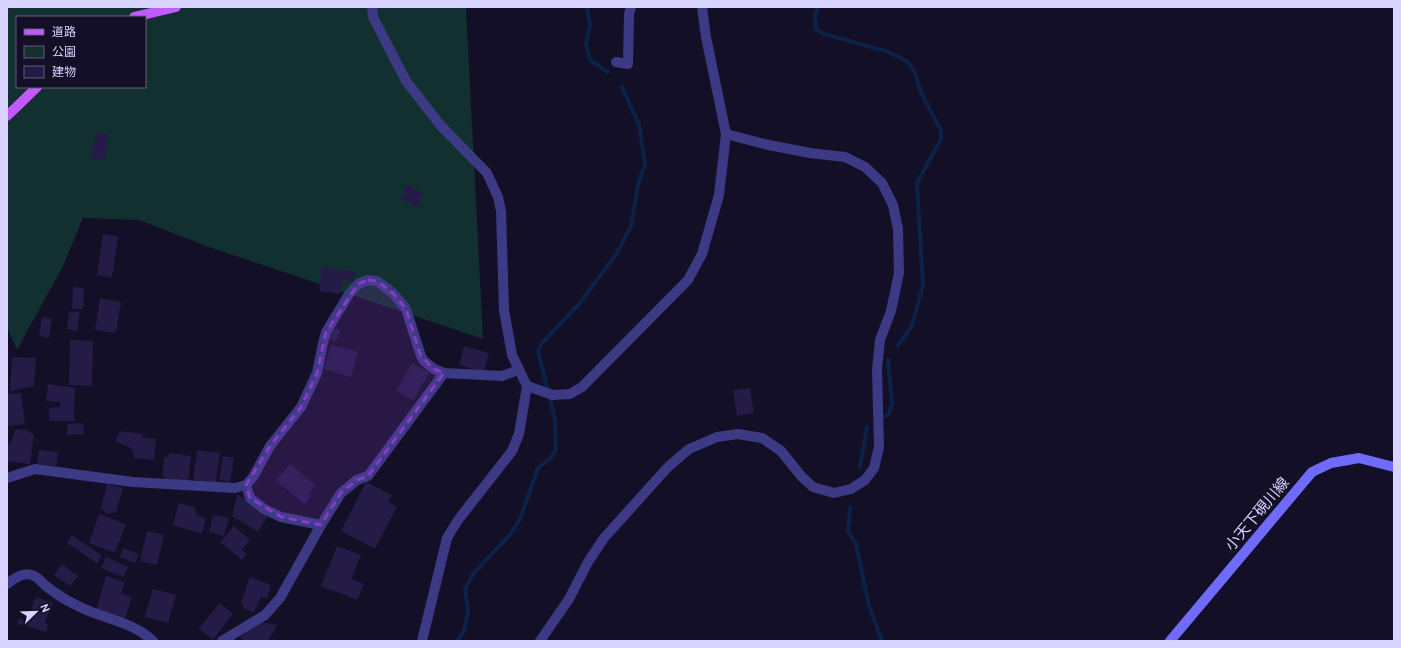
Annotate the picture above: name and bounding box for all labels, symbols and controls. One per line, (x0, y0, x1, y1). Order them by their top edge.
legend (16, 16, 146, 88)
text: 道路 (52, 24, 76, 39)
text: 公園 (52, 44, 76, 59)
text: 建物 (52, 64, 76, 79)
street label: 小天下硯川線 (1221, 474, 1293, 554)
north arrow (16, 592, 56, 632)
text: N (37, 602, 53, 614)

